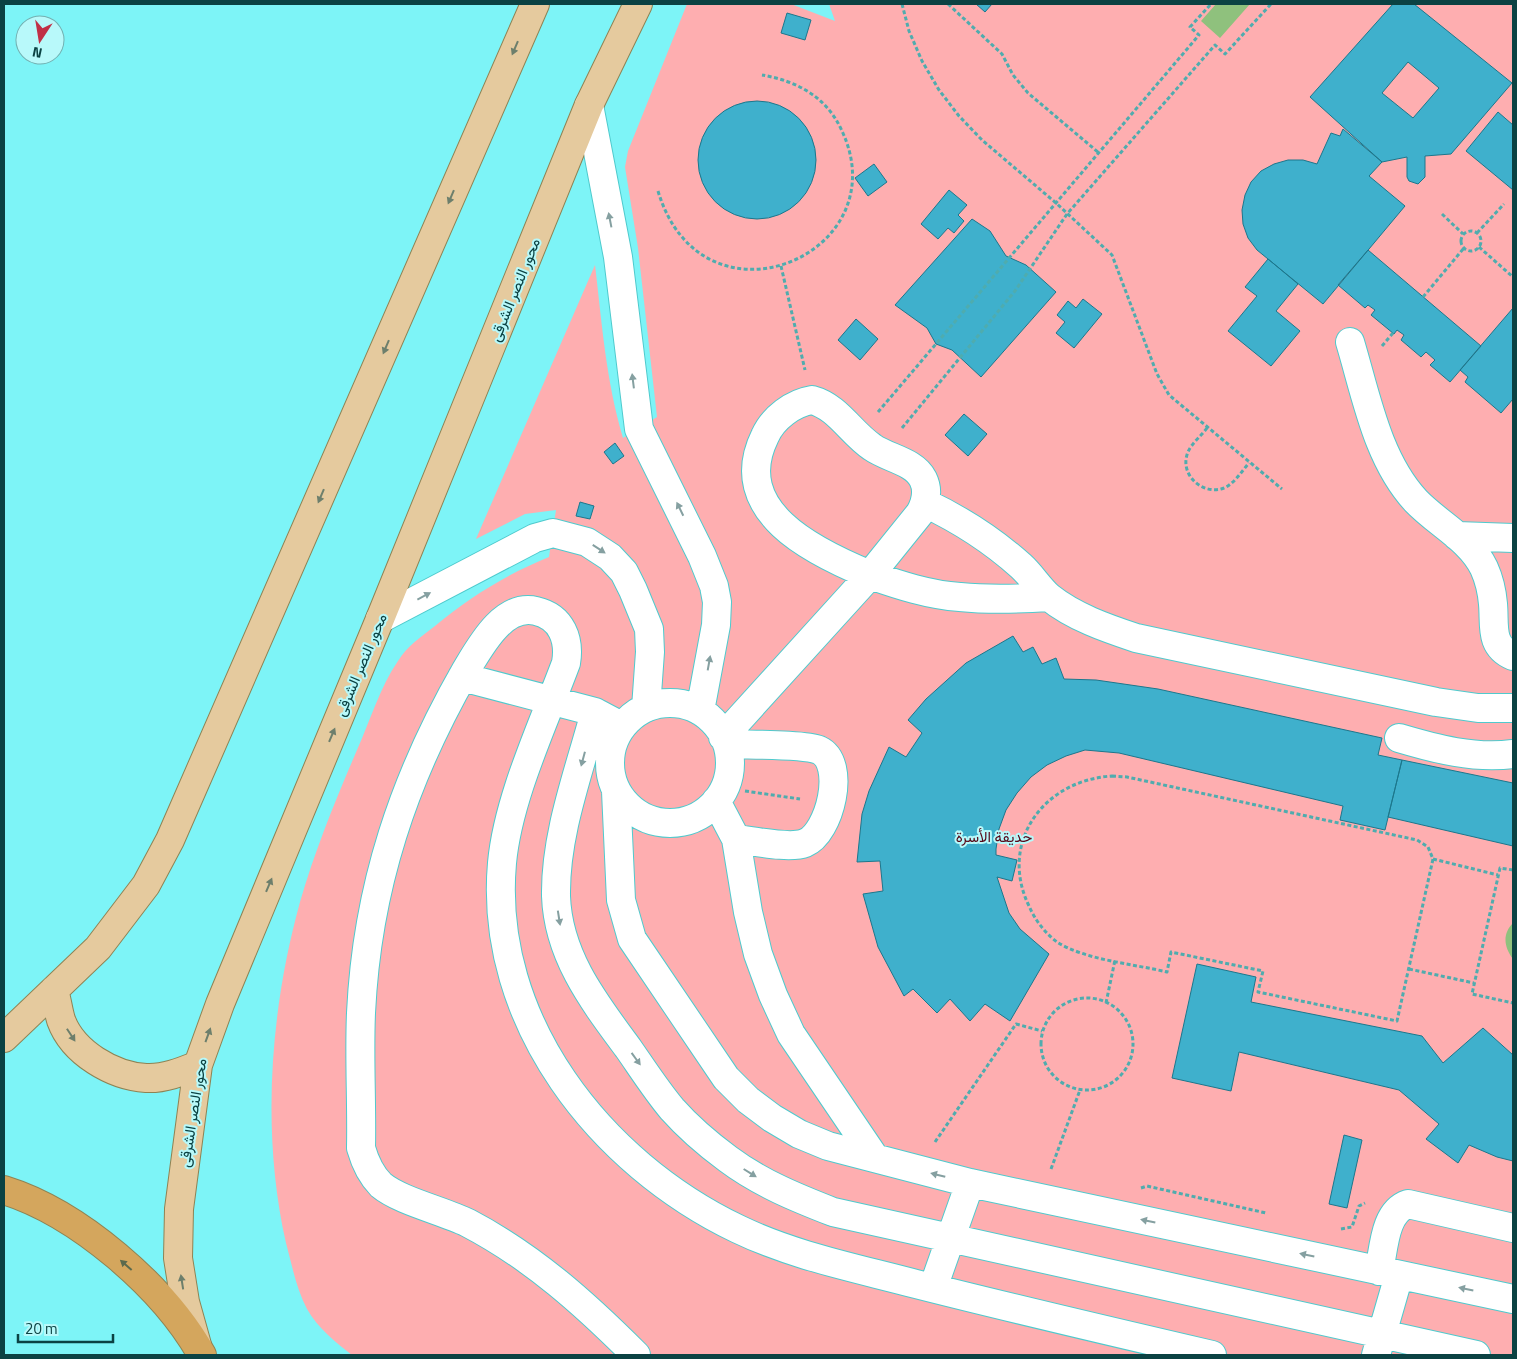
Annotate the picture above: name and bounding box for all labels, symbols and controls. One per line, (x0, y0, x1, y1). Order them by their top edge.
north arrow (15, 15, 65, 65)
one-way arrow (511, 41, 519, 55)
text: N (30, 42, 44, 64)
one-way arrow (446, 190, 454, 205)
one-way arrow (606, 212, 614, 228)
street label: محور النصر الشرقى (483, 235, 546, 345)
one-way arrow (381, 339, 389, 354)
one-way arrow (629, 373, 637, 389)
one-way arrow (317, 489, 325, 504)
one-way arrow (675, 502, 683, 516)
one-way arrow (592, 544, 605, 554)
one-way arrow (416, 592, 431, 600)
street label: محور النصر الشرقى (328, 610, 393, 720)
one-way arrow (705, 655, 713, 671)
one-way arrow (328, 727, 336, 742)
one-way arrow (578, 752, 586, 767)
park label: حديقة الأسرة (956, 825, 1032, 848)
one-way arrow (266, 878, 274, 892)
one-way arrow (556, 911, 564, 927)
one-way arrow (66, 1028, 75, 1042)
one-way arrow (205, 1028, 212, 1043)
one-way arrow (631, 1052, 641, 1066)
street label: محور النصر الشرقى (173, 1057, 212, 1169)
one-way arrow (744, 1168, 757, 1178)
one-way arrow (930, 1171, 945, 1179)
one-way arrow (1140, 1217, 1155, 1225)
one-way arrow (1299, 1251, 1314, 1259)
one-way arrow (121, 1259, 133, 1271)
one-way arrow (178, 1274, 186, 1290)
one-way arrow (1458, 1285, 1473, 1293)
scale bar (18, 1312, 112, 1344)
text: 20 m (25, 1317, 58, 1340)

